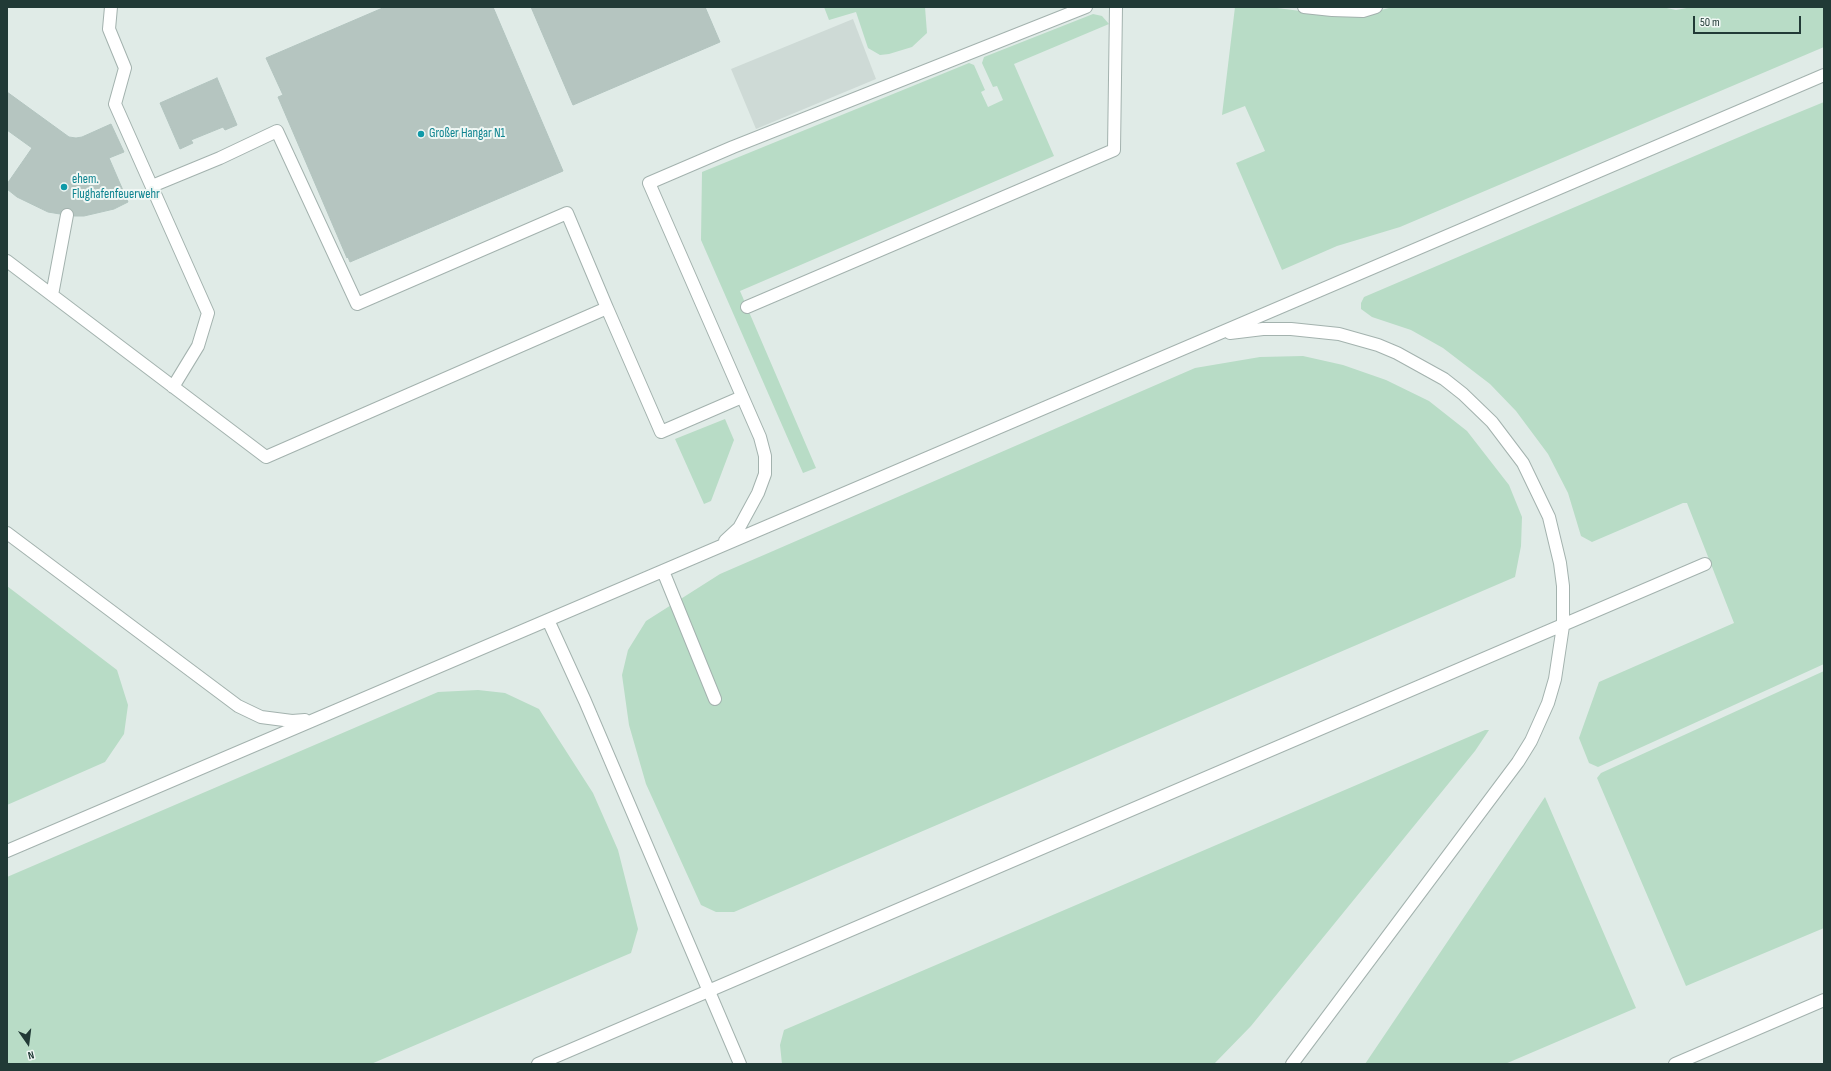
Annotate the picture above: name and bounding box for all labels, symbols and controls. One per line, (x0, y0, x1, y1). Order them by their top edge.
scale bar (1695, 8, 1803, 34)
text: 50 m (1700, 15, 1720, 30)
place label: Großer Hangar N1 (429, 126, 505, 142)
marker: Großer Hangar N1 (416, 129, 426, 139)
place label: ehem. Flughafenfeuerwehr (72, 172, 160, 203)
marker: ehem. Flughafenfeuerwehr (59, 182, 69, 192)
north arrow (8, 1023, 48, 1063)
text: N (27, 1048, 35, 1062)

